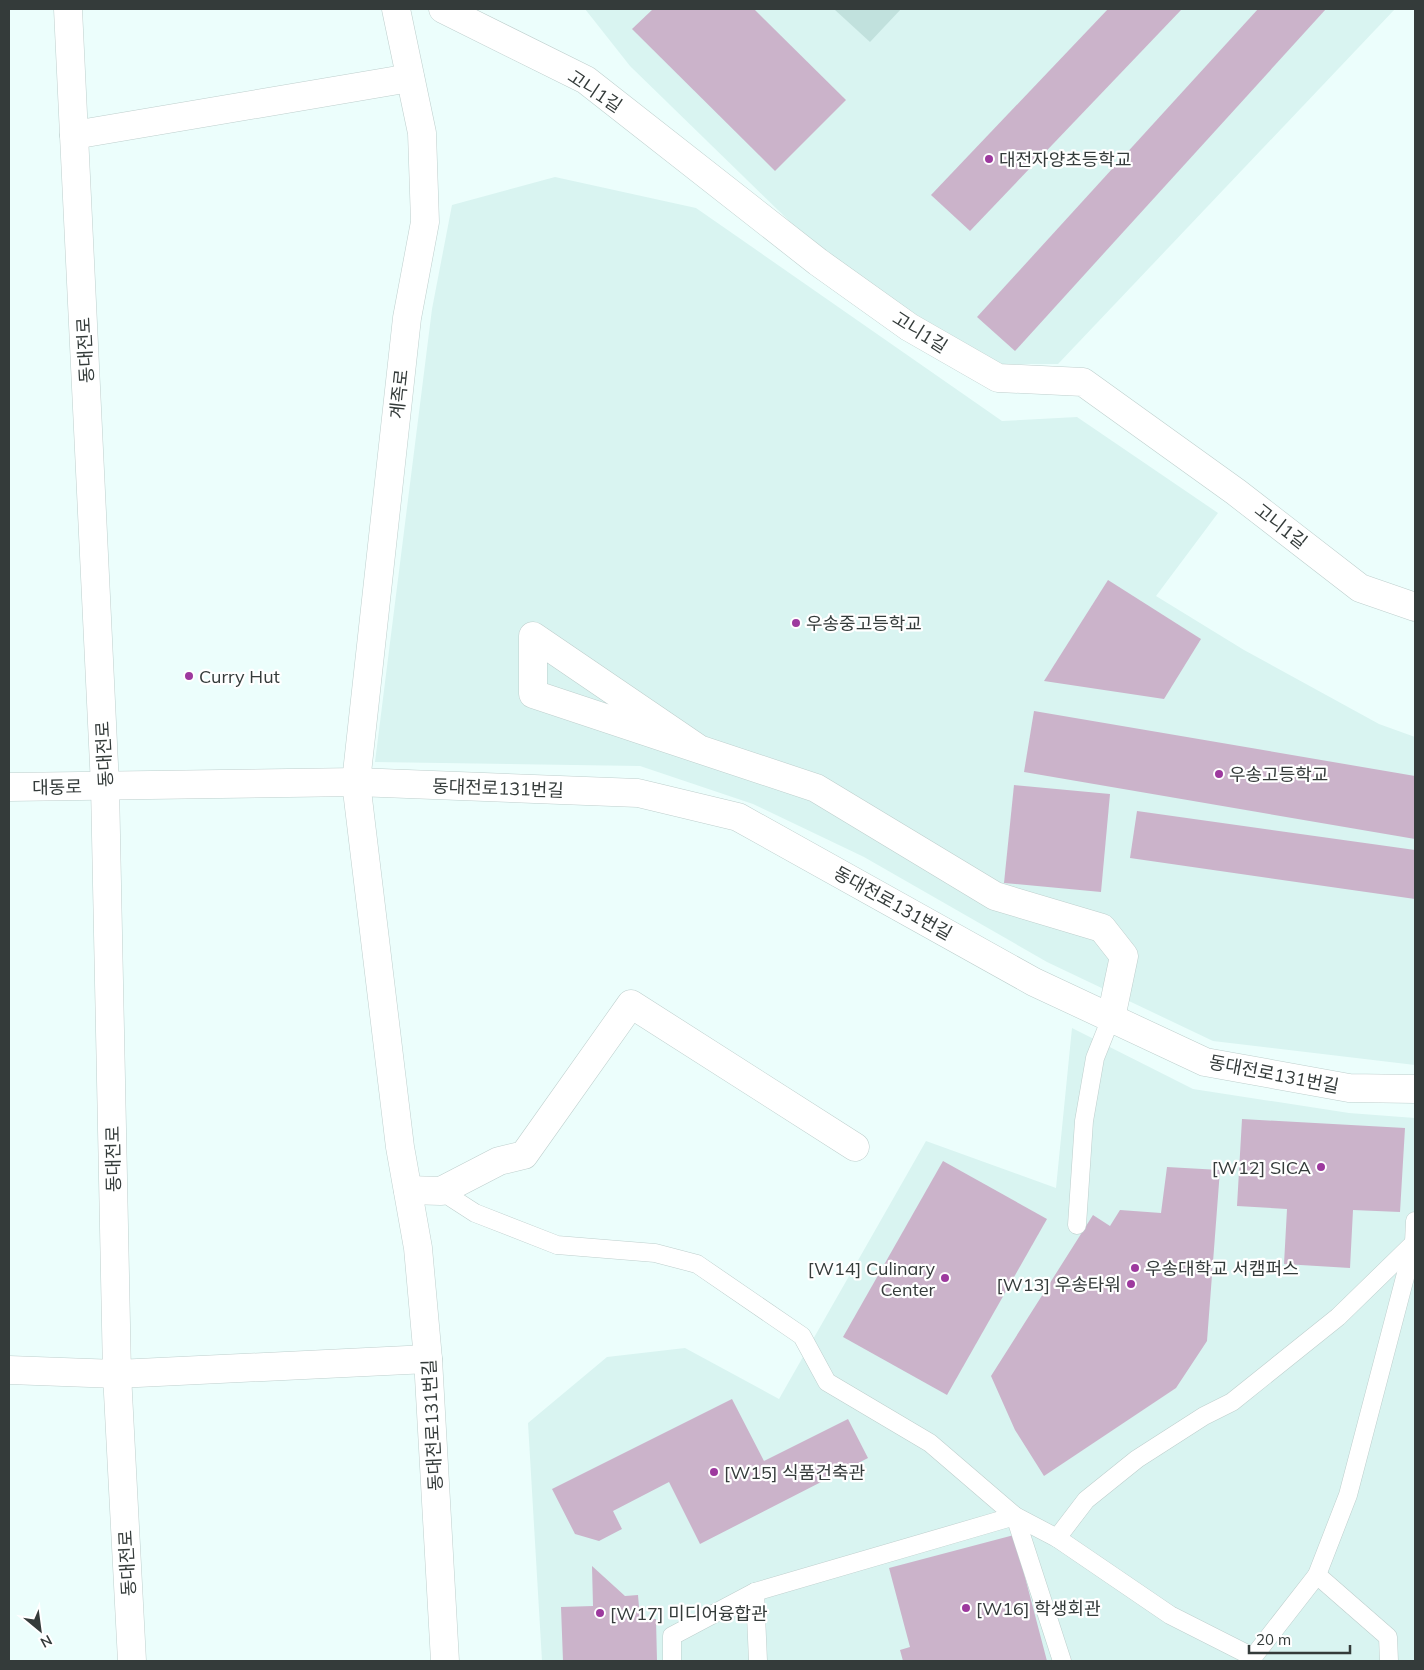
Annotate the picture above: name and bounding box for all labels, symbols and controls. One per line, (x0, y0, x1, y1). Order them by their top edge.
street label: 고니1길 (563, 65, 627, 117)
place label: 대전자양초등학교 (999, 148, 1131, 171)
marker: 대전자양초등학교 (983, 153, 995, 165)
street label: 고니1길 (888, 306, 952, 358)
street label: 동대전로 (72, 316, 98, 384)
street label: 계족로 (385, 368, 413, 420)
street label: 고니1길 (1250, 498, 1312, 554)
place label: 우송중고등학교 (806, 612, 922, 635)
marker: 우송중고등학교 (790, 617, 802, 629)
place label: Curry Hut (199, 665, 280, 688)
marker: Curry Hut (183, 670, 195, 682)
street label: 동대전로 (91, 720, 117, 788)
place label: 우송고등학교 (1229, 763, 1328, 786)
marker: 우송고등학교 (1213, 768, 1225, 780)
street label: 동대전로131번길 (432, 774, 564, 802)
street label: 대동로 (32, 775, 82, 799)
street label: 동대전로131번길 (830, 861, 956, 945)
street label: 동대전로131번길 (1207, 1050, 1341, 1098)
street label: 동대전로 (101, 1126, 125, 1192)
place label: [W12] SICA (1212, 1156, 1311, 1179)
marker: [W12] SICA (1315, 1161, 1327, 1173)
place label: [W14] Culinary Center (808, 1257, 935, 1301)
place label: 우송대학교 서캠퍼스 (1145, 1257, 1299, 1280)
marker: 우송대학교 서캠퍼스 (1129, 1262, 1141, 1274)
marker: [W14] Culinary Center (939, 1272, 951, 1284)
place label: [W13] 우송타워 (996, 1273, 1121, 1296)
marker: [W13] 우송타워 (1125, 1278, 1137, 1290)
street label: 동대전로131번길 (417, 1359, 447, 1491)
place label: [W15] 식품건축관 (724, 1461, 866, 1484)
marker: [W15] 식품건축관 (708, 1466, 720, 1478)
street label: 동대전로 (114, 1529, 140, 1597)
place label: [W16] 학생회관 (976, 1597, 1101, 1620)
place label: [W17] 미디어융합관 (610, 1602, 768, 1625)
marker: [W16] 학생회관 (960, 1602, 972, 1614)
north arrow (15, 1605, 65, 1655)
marker: [W17] 미디어융합관 (594, 1607, 606, 1619)
scale bar (1249, 1622, 1350, 1654)
text: 20 m (1256, 1630, 1291, 1649)
text: N (37, 1631, 55, 1652)

